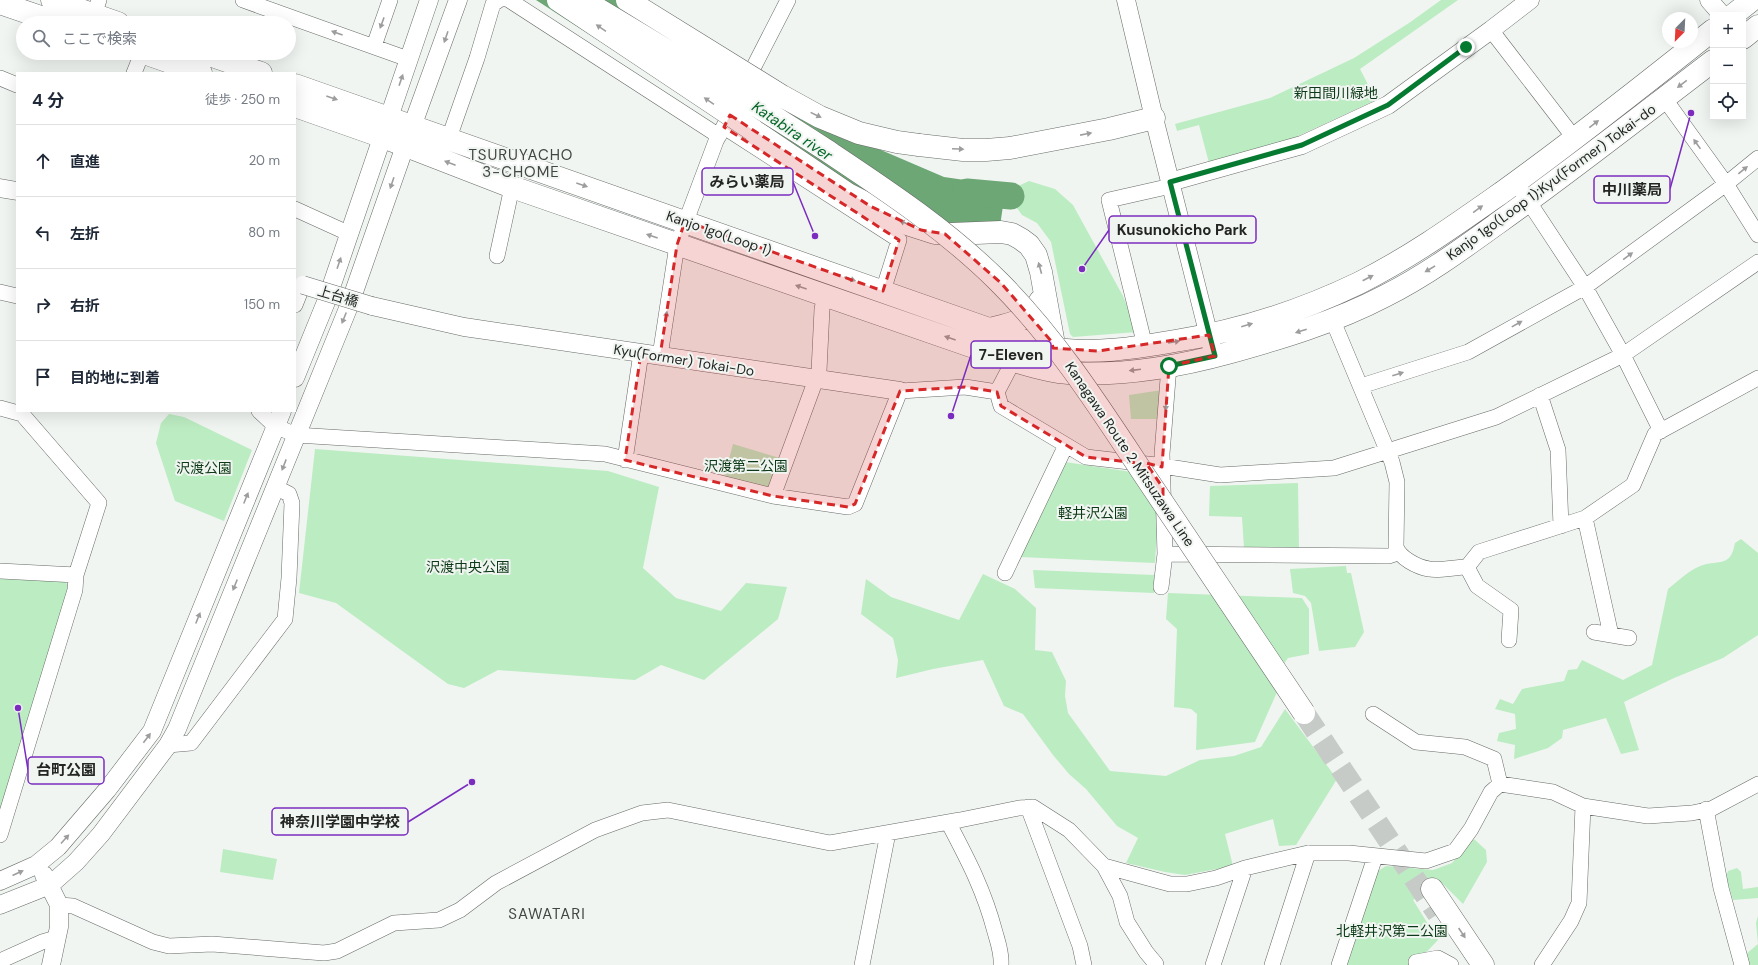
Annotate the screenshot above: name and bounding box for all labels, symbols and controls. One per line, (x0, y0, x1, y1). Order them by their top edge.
north arrow (1662, 12, 1698, 48)
map controls (1710, 12, 1746, 120)
button: + (1710, 12, 1746, 48)
search box (16, 16, 296, 60)
one-way arrow (379, 18, 385, 30)
one-way arrow (595, 25, 607, 32)
icon: search (30, 27, 52, 49)
text: ここで検索 (62, 29, 137, 49)
one-way arrow (330, 30, 342, 36)
one-way arrow (442, 31, 448, 43)
route end (1457, 38, 1475, 56)
button: − (1710, 48, 1746, 84)
one-way arrow (398, 74, 404, 86)
one-way arrow (1677, 80, 1687, 88)
park label: 新田間川緑地 (1294, 84, 1378, 102)
button: locate (1710, 84, 1746, 120)
text: 4 分 (32, 89, 64, 111)
text: 徒歩 · 250 m (205, 91, 280, 108)
one-way arrow (326, 95, 338, 101)
one-way arrow (704, 97, 714, 105)
water label: Katabira river (748, 97, 837, 166)
street label: Kanjo 1go(Loop 1);Kyu(Former) Tokai-do (1443, 100, 1659, 264)
one-way arrow (810, 111, 821, 118)
one-way arrow (1589, 120, 1600, 128)
one-way arrow (1080, 130, 1092, 136)
one-way arrow (1693, 139, 1701, 150)
district label: TSURUYACHO 3-CHOME (469, 145, 573, 182)
one-way arrow (951, 146, 964, 153)
icon: ahead (32, 150, 54, 172)
text: 直進 (70, 152, 100, 172)
text: 20 m (249, 152, 280, 169)
one-way arrow (444, 160, 456, 166)
one-way arrow (1738, 166, 1749, 175)
callout: みらい薬局 (702, 168, 793, 195)
text: みらい薬局 (709, 172, 785, 192)
callout: 中川薬局 (1594, 176, 1670, 203)
one-way arrow (389, 177, 395, 189)
text: 中川薬局 (1602, 180, 1662, 200)
one-way arrow (577, 183, 589, 189)
one-way arrow (1473, 205, 1483, 213)
street label: Kanjo 1go(Loop 1) (664, 207, 774, 259)
callout: Kusunokicho Park (1109, 216, 1256, 243)
one-way arrow (899, 220, 911, 226)
text: Kusunokicho Park (1117, 220, 1248, 240)
icon: left (32, 222, 54, 244)
text: 左折 (70, 224, 100, 244)
text: 80 m (248, 224, 280, 241)
one-way arrow (645, 233, 657, 239)
one-way arrow (1622, 252, 1633, 260)
one-way arrow (337, 257, 343, 269)
one-way arrow (1036, 262, 1042, 274)
one-way arrow (1425, 265, 1436, 272)
one-way arrow (1362, 275, 1374, 281)
one-way arrow (844, 277, 856, 283)
street label: 上台橋 (315, 281, 361, 311)
one-way arrow (795, 284, 807, 290)
icon: right (32, 294, 54, 316)
text: 右折 (70, 296, 100, 316)
text: 150 m (244, 296, 280, 313)
one-way arrow (663, 311, 669, 323)
one-way arrow (340, 313, 346, 325)
one-way arrow (1241, 321, 1253, 327)
one-way arrow (1511, 321, 1523, 328)
one-way arrow (1295, 328, 1307, 334)
one-way arrow (944, 335, 956, 341)
one-way arrow (1168, 338, 1180, 344)
street label: Kyu(Former) Tokai-Do (612, 340, 756, 380)
callout: 7-Eleven (971, 341, 1051, 368)
text: 7-Eleven (979, 345, 1043, 365)
route start (1160, 357, 1178, 375)
street label: Kanagawa Route 2 Mitsuzawa Line (1061, 358, 1199, 550)
icon: arrive (32, 366, 54, 388)
one-way arrow (1129, 367, 1141, 373)
text: 目的地に到着 (70, 368, 160, 388)
one-way arrow (1392, 371, 1404, 377)
one-way arrow (1163, 399, 1170, 411)
park label: 沢渡第二公園 (704, 457, 788, 475)
park label: 沢渡公園 (176, 459, 232, 477)
one-way arrow (281, 459, 287, 470)
one-way arrow (244, 491, 250, 503)
park label: 軽井沢公園 (1058, 504, 1128, 522)
park label: 沢渡中央公園 (426, 558, 510, 576)
one-way arrow (232, 580, 238, 592)
one-way arrow (195, 612, 201, 624)
one-way arrow (143, 732, 151, 743)
callout: 台町公園 (28, 757, 104, 784)
text: 台町公園 (36, 760, 96, 780)
callout: 神奈川学園中学校 (272, 808, 408, 835)
text: 神奈川学園中学校 (279, 812, 400, 832)
one-way arrow (61, 834, 70, 844)
one-way arrow (13, 870, 24, 876)
district label: SAWATARI (508, 904, 586, 924)
park label: 北軽井沢第二公園 (1336, 922, 1448, 940)
one-way arrow (1458, 928, 1466, 939)

